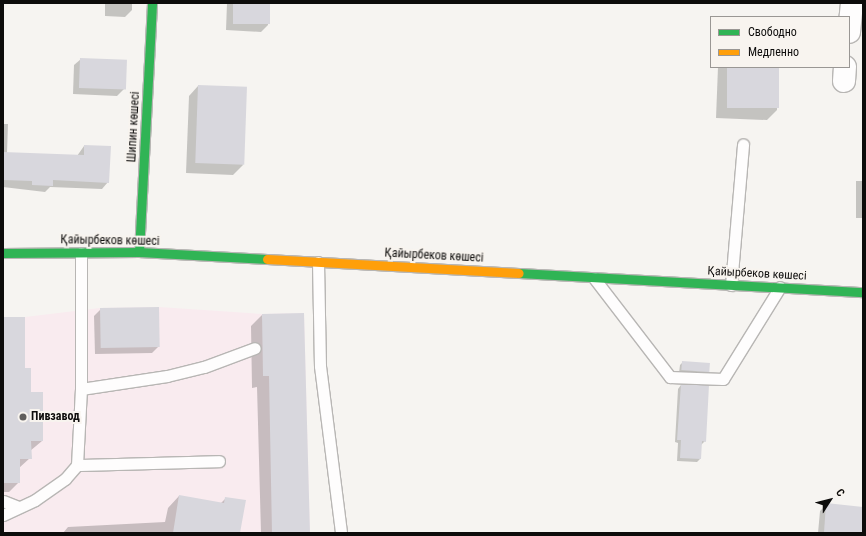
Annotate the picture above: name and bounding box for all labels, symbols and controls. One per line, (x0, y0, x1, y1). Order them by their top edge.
legend (710, 16, 850, 68)
text: Свободно (748, 25, 797, 39)
text: Медленно (748, 45, 799, 59)
street label: Шипин көшесі (125, 91, 143, 163)
street label: Қайырбеков көшесі (60, 233, 160, 249)
street label: Қайырбеков көшесі (384, 246, 484, 266)
street label: Қайырбеков көшесі (707, 264, 807, 284)
place label: Пивзавод (31, 410, 80, 424)
marker: Пивзавод (18, 412, 28, 422)
north arrow (810, 480, 850, 520)
text: С (833, 486, 847, 499)

